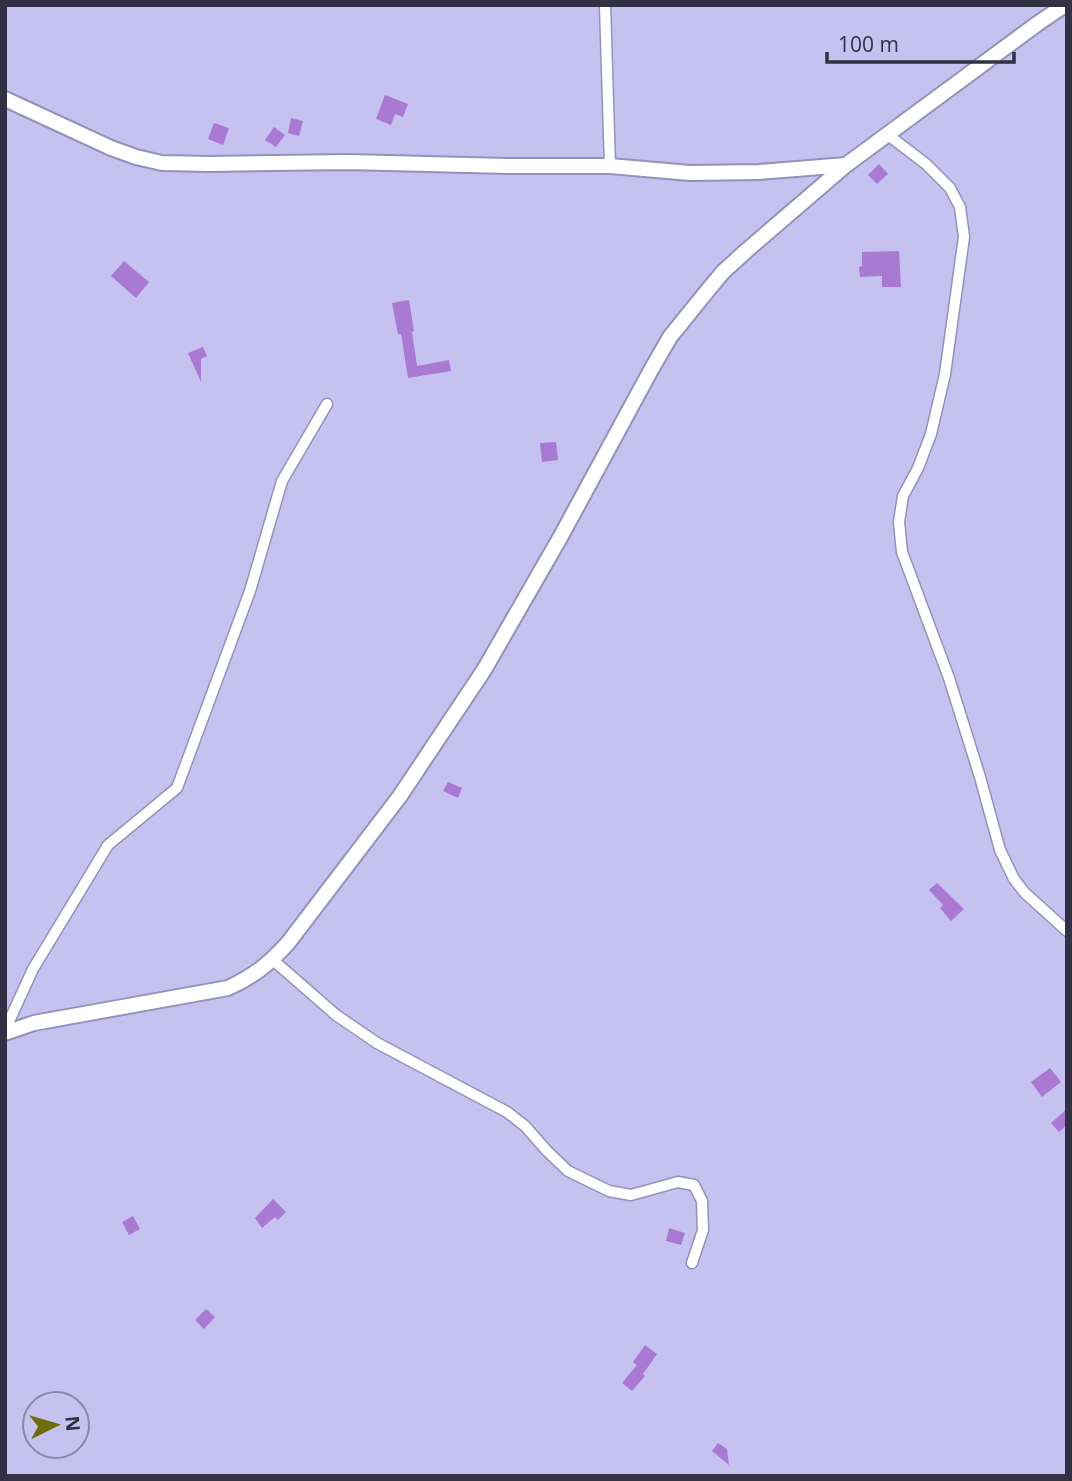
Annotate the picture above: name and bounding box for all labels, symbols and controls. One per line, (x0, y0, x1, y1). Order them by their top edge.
scale bar (827, 21, 1014, 65)
text: 100 m (838, 30, 899, 58)
north arrow (21, 1390, 91, 1460)
text: N (59, 1415, 87, 1432)

